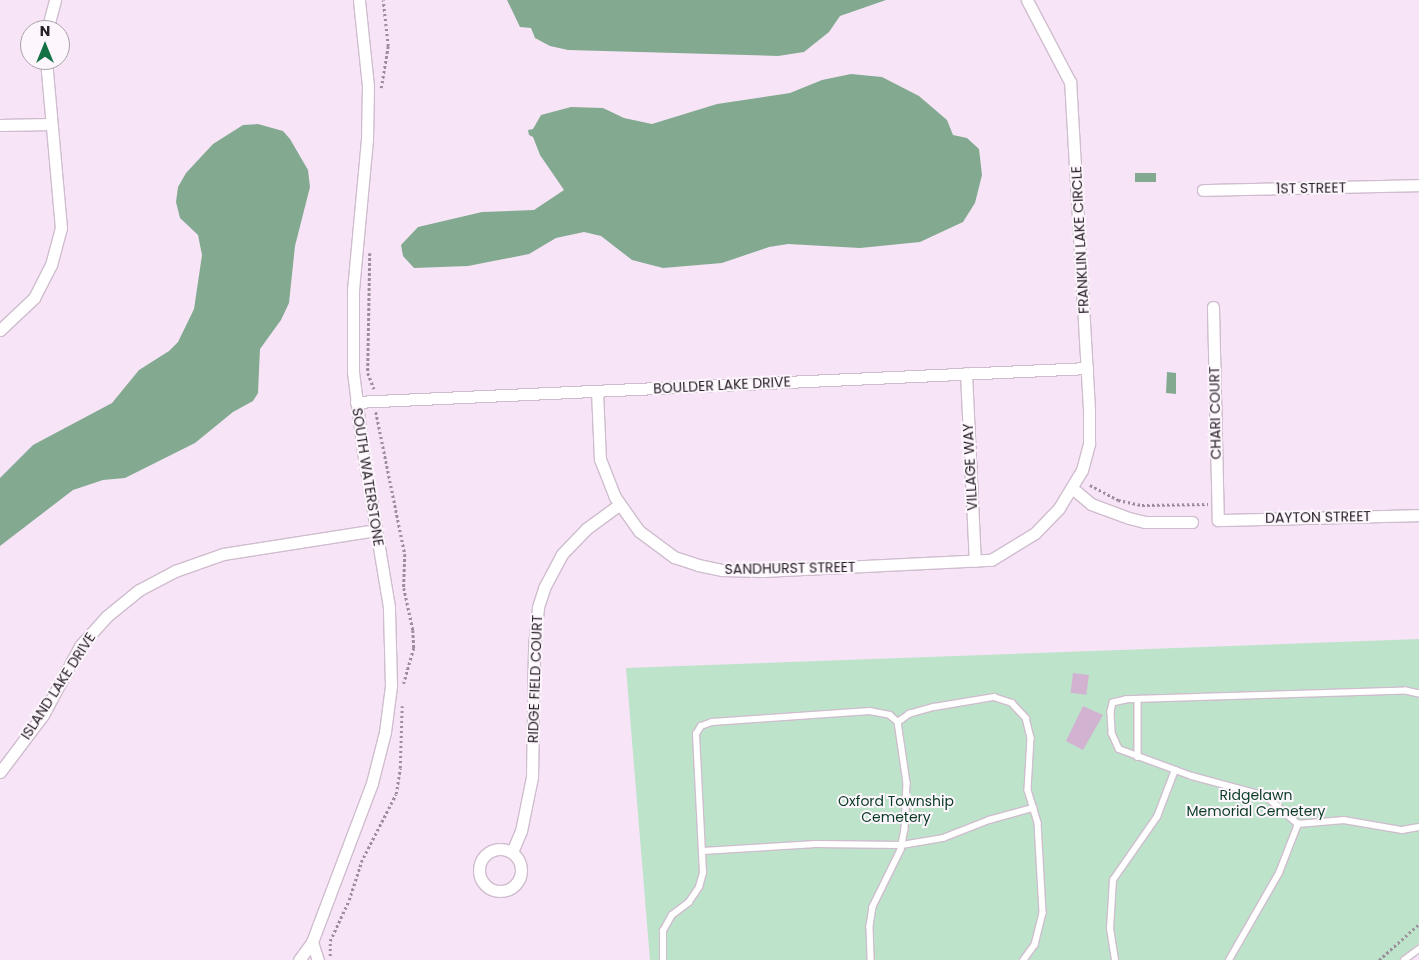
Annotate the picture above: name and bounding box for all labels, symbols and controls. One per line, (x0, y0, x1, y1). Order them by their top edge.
north arrow (20, 20, 70, 70)
text: N (40, 21, 50, 41)
street label: FRANKLIN LAKE CIRCLE (1068, 166, 1092, 314)
street label: 1ST STREET (1276, 179, 1346, 197)
street label: CHARI COURT (1206, 366, 1224, 460)
street label: BOULDER LAKE DRIVE (653, 373, 791, 397)
street label: SOUTH WATERSTONE (349, 407, 387, 547)
street label: VILLAGE WAY (959, 423, 981, 511)
street label: DAYTON STREET (1265, 508, 1371, 526)
street label: SANDHURST STREET (724, 558, 856, 578)
street label: RIDGE FIELD COURT (524, 615, 546, 743)
street label: ISLAND LAKE DRIVE (17, 629, 99, 743)
park label: Ridgelawn Memorial Cemetery (1187, 787, 1325, 820)
park label: Oxford Township Cemetery (838, 793, 954, 826)

